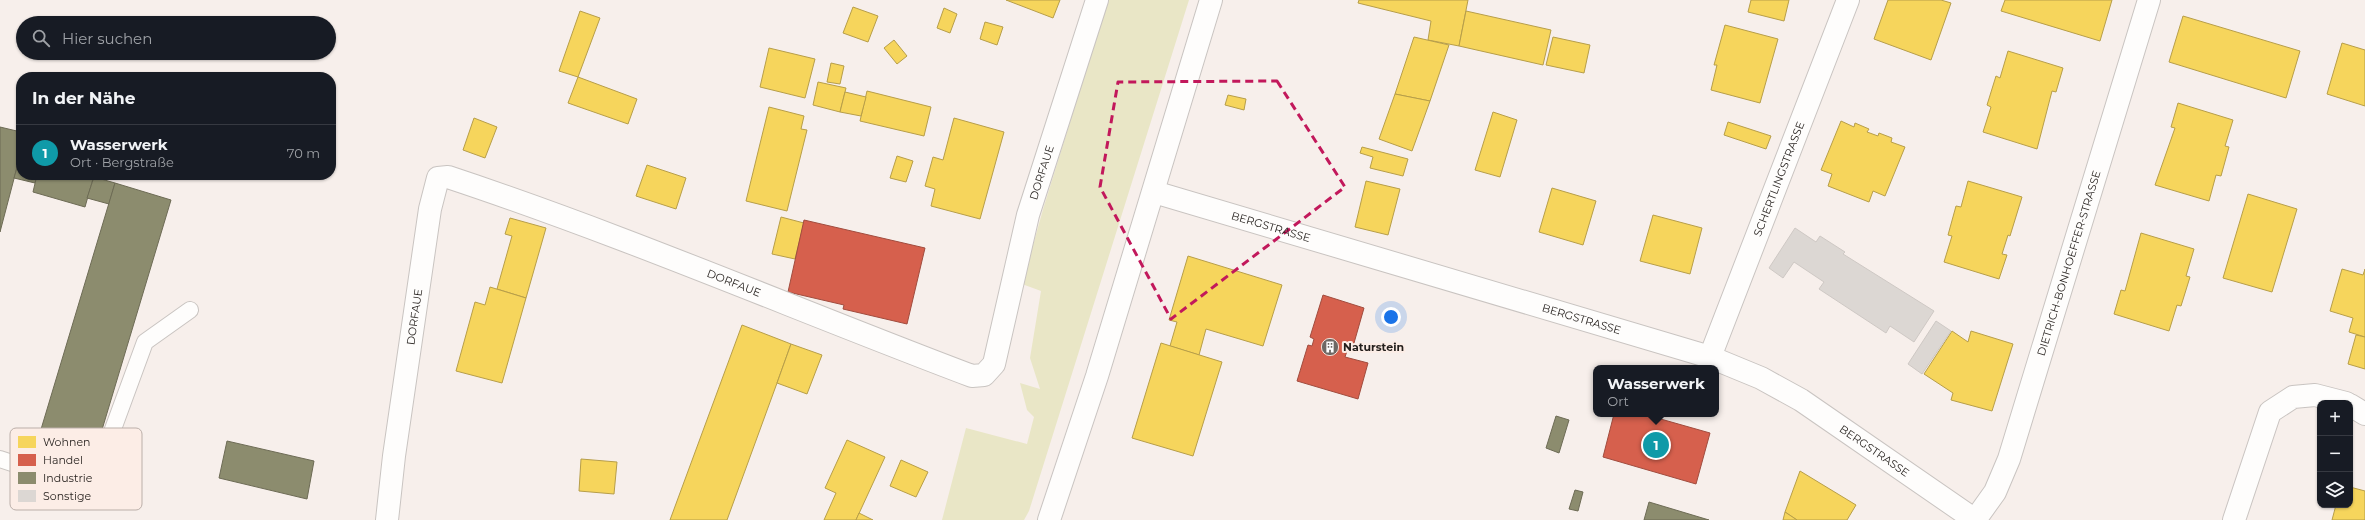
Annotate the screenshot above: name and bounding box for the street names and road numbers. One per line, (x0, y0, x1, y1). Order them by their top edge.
street label: SCHERTLINGSTRASSE (1750, 119, 1807, 238)
street label: DORFAUE (1026, 143, 1057, 202)
street label: DIETRICH-BONHOEFFER-STRASSE (2034, 169, 2104, 358)
street label: BERGSTRASSE (1230, 208, 1312, 245)
street label: DORFAUE (705, 266, 763, 300)
street label: DORFAUE (403, 288, 425, 346)
street label: BERGSTRASSE (1540, 301, 1623, 337)
street label: BERGSTRASSE (1837, 422, 1912, 480)

